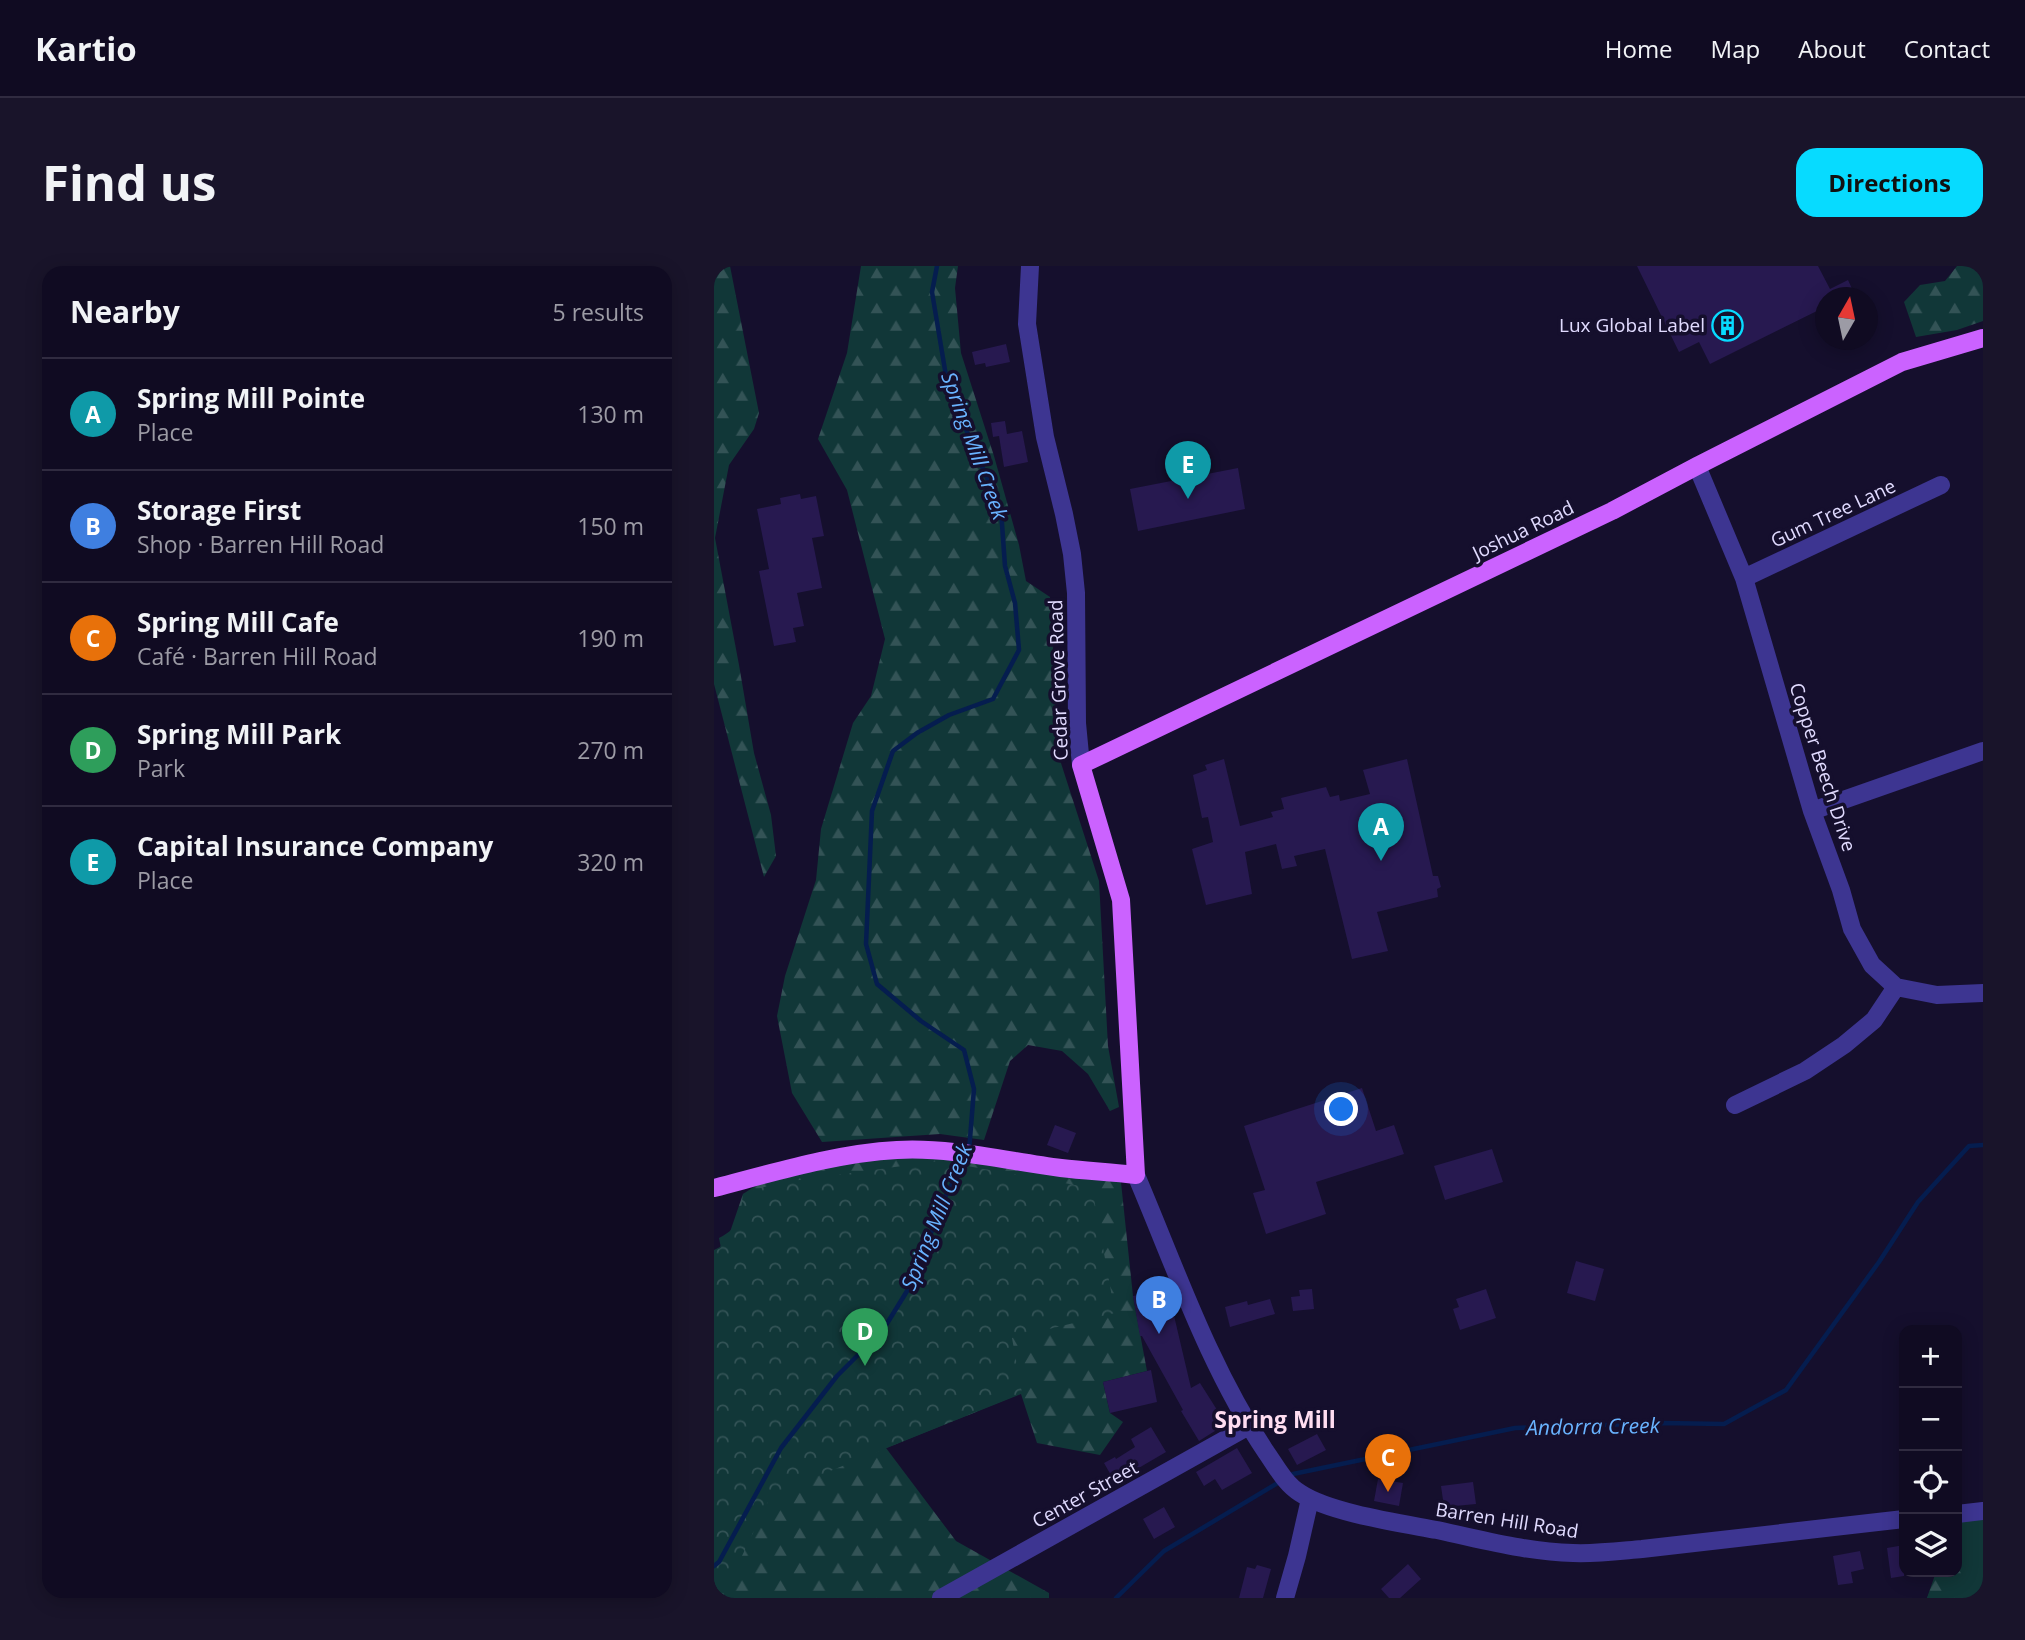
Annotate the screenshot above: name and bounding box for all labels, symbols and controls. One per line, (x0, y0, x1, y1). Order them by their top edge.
text: Kartio (35, 26, 137, 71)
text: Home (1605, 32, 1673, 65)
text: Map (1711, 32, 1760, 65)
text: About (1798, 32, 1866, 65)
text: Contact (1904, 32, 1990, 65)
button: Directions (1796, 148, 1983, 217)
text: Find us (42, 149, 216, 215)
north arrow (1815, 287, 1878, 350)
text: Nearby (70, 291, 180, 332)
text: 5 results (553, 296, 644, 328)
building icon: Lux Global Label (1711, 308, 1745, 342)
place label: Lux Global Label (1559, 312, 1705, 338)
water label: Spring Mill Creek (935, 368, 1015, 524)
text: Spring Mill Pointe (137, 380, 365, 416)
text: A (85, 398, 101, 430)
text: 130 m (577, 398, 644, 430)
text: Place (137, 416, 193, 448)
pin: E (1165, 441, 1211, 499)
street label: Gum Tree Lane (1766, 473, 1900, 553)
text: Storage First (137, 492, 301, 528)
street label: Joshua Road (1466, 494, 1578, 567)
text: B (85, 510, 101, 542)
text: 150 m (577, 510, 644, 542)
text: Shop · Barren Hill Road (137, 528, 384, 560)
street label: Cedar Grove Road (1042, 599, 1074, 761)
text: Spring Mill Cafe (137, 604, 339, 640)
text: C (86, 622, 100, 654)
text: 190 m (577, 622, 644, 654)
text: Café · Barren Hill Road (137, 640, 378, 672)
street label: Copper Beech Drive (1783, 679, 1863, 855)
text: Spring Mill Park (137, 716, 341, 752)
text: D (84, 734, 102, 766)
text: 270 m (577, 734, 644, 766)
text: Park (137, 752, 185, 784)
pin: A (1358, 803, 1404, 861)
text: Capital Insurance Company (137, 828, 493, 864)
text: E (87, 846, 99, 878)
text: 320 m (577, 846, 644, 878)
text: Place (137, 864, 193, 896)
your location (1324, 1092, 1358, 1126)
water label: Spring Mill Creek (894, 1139, 978, 1294)
pin: B (1136, 1276, 1182, 1334)
pin: D (842, 1308, 888, 1366)
map controls (1899, 1325, 1962, 1577)
button: + (1899, 1325, 1962, 1388)
button: − (1899, 1388, 1962, 1451)
district label: Spring Mill (1214, 1403, 1336, 1435)
water label: Andorra Creek (1524, 1411, 1661, 1441)
pin: C (1365, 1434, 1411, 1492)
button: locate (1899, 1451, 1962, 1514)
street label: Center Street (1027, 1454, 1143, 1534)
street label: Barren Hill Road (1434, 1496, 1580, 1544)
button: layers (1899, 1514, 1962, 1577)

